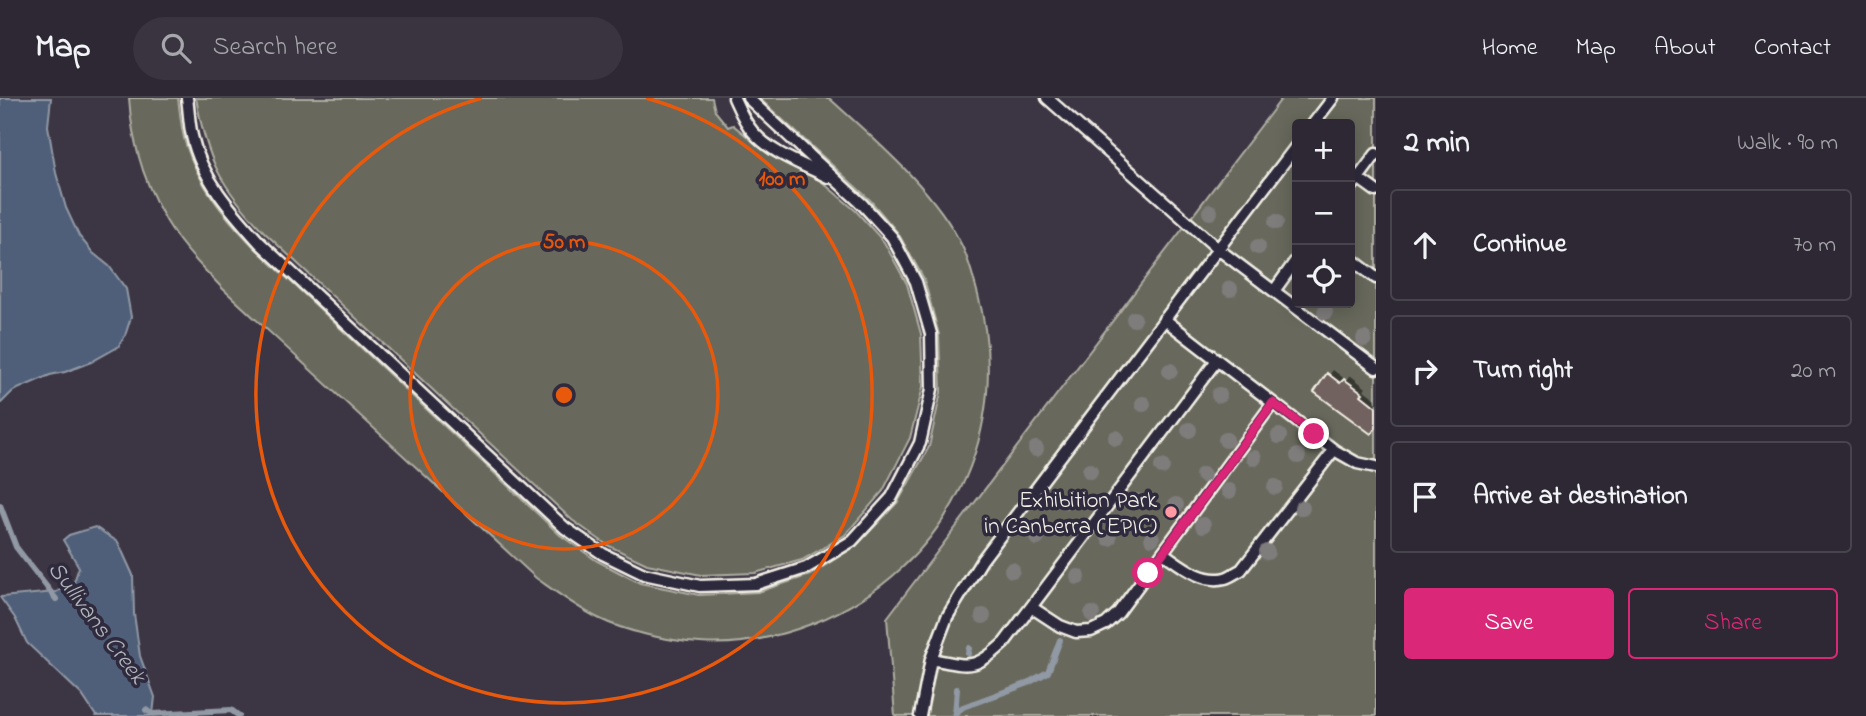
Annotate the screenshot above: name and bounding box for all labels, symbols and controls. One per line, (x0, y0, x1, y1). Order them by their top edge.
search box (133, 17, 623, 80)
text: Map (35, 24, 91, 72)
icon: search (157, 29, 195, 67)
text: Search here (213, 29, 337, 67)
text: Home (1482, 31, 1538, 66)
text: Map (1576, 31, 1616, 66)
text: About (1654, 31, 1716, 66)
text: Contact (1754, 31, 1831, 66)
map controls (1292, 119, 1355, 308)
button: + (1292, 119, 1355, 182)
text: 2 min (1404, 122, 1470, 166)
text: Walk · 90 m (1737, 127, 1838, 160)
text: 100 m (759, 165, 805, 195)
button: − (1292, 182, 1355, 245)
icon: ahead (1406, 226, 1444, 264)
text: Continue (1473, 226, 1566, 264)
text: 50 m (543, 228, 585, 258)
text: 70 m (1793, 229, 1836, 262)
button: locate (1292, 245, 1355, 308)
icon: right (1406, 352, 1444, 390)
text: Turn right (1473, 352, 1573, 390)
text: 20 m (1791, 355, 1836, 388)
centre of rings (552, 383, 576, 407)
route end (1298, 418, 1329, 449)
icon: arrive (1406, 478, 1444, 516)
text: Arrive at destination (1473, 478, 1688, 516)
place label: Exhibition Park in Canberra (EPIC) (984, 485, 1158, 544)
marker: Exhibition Park in Canberra (EPIC) (1163, 504, 1179, 520)
water label: Sullivans Creek (38, 555, 155, 694)
route start (1132, 557, 1163, 588)
button: Save (1404, 588, 1614, 659)
button: Share (1628, 588, 1838, 659)

